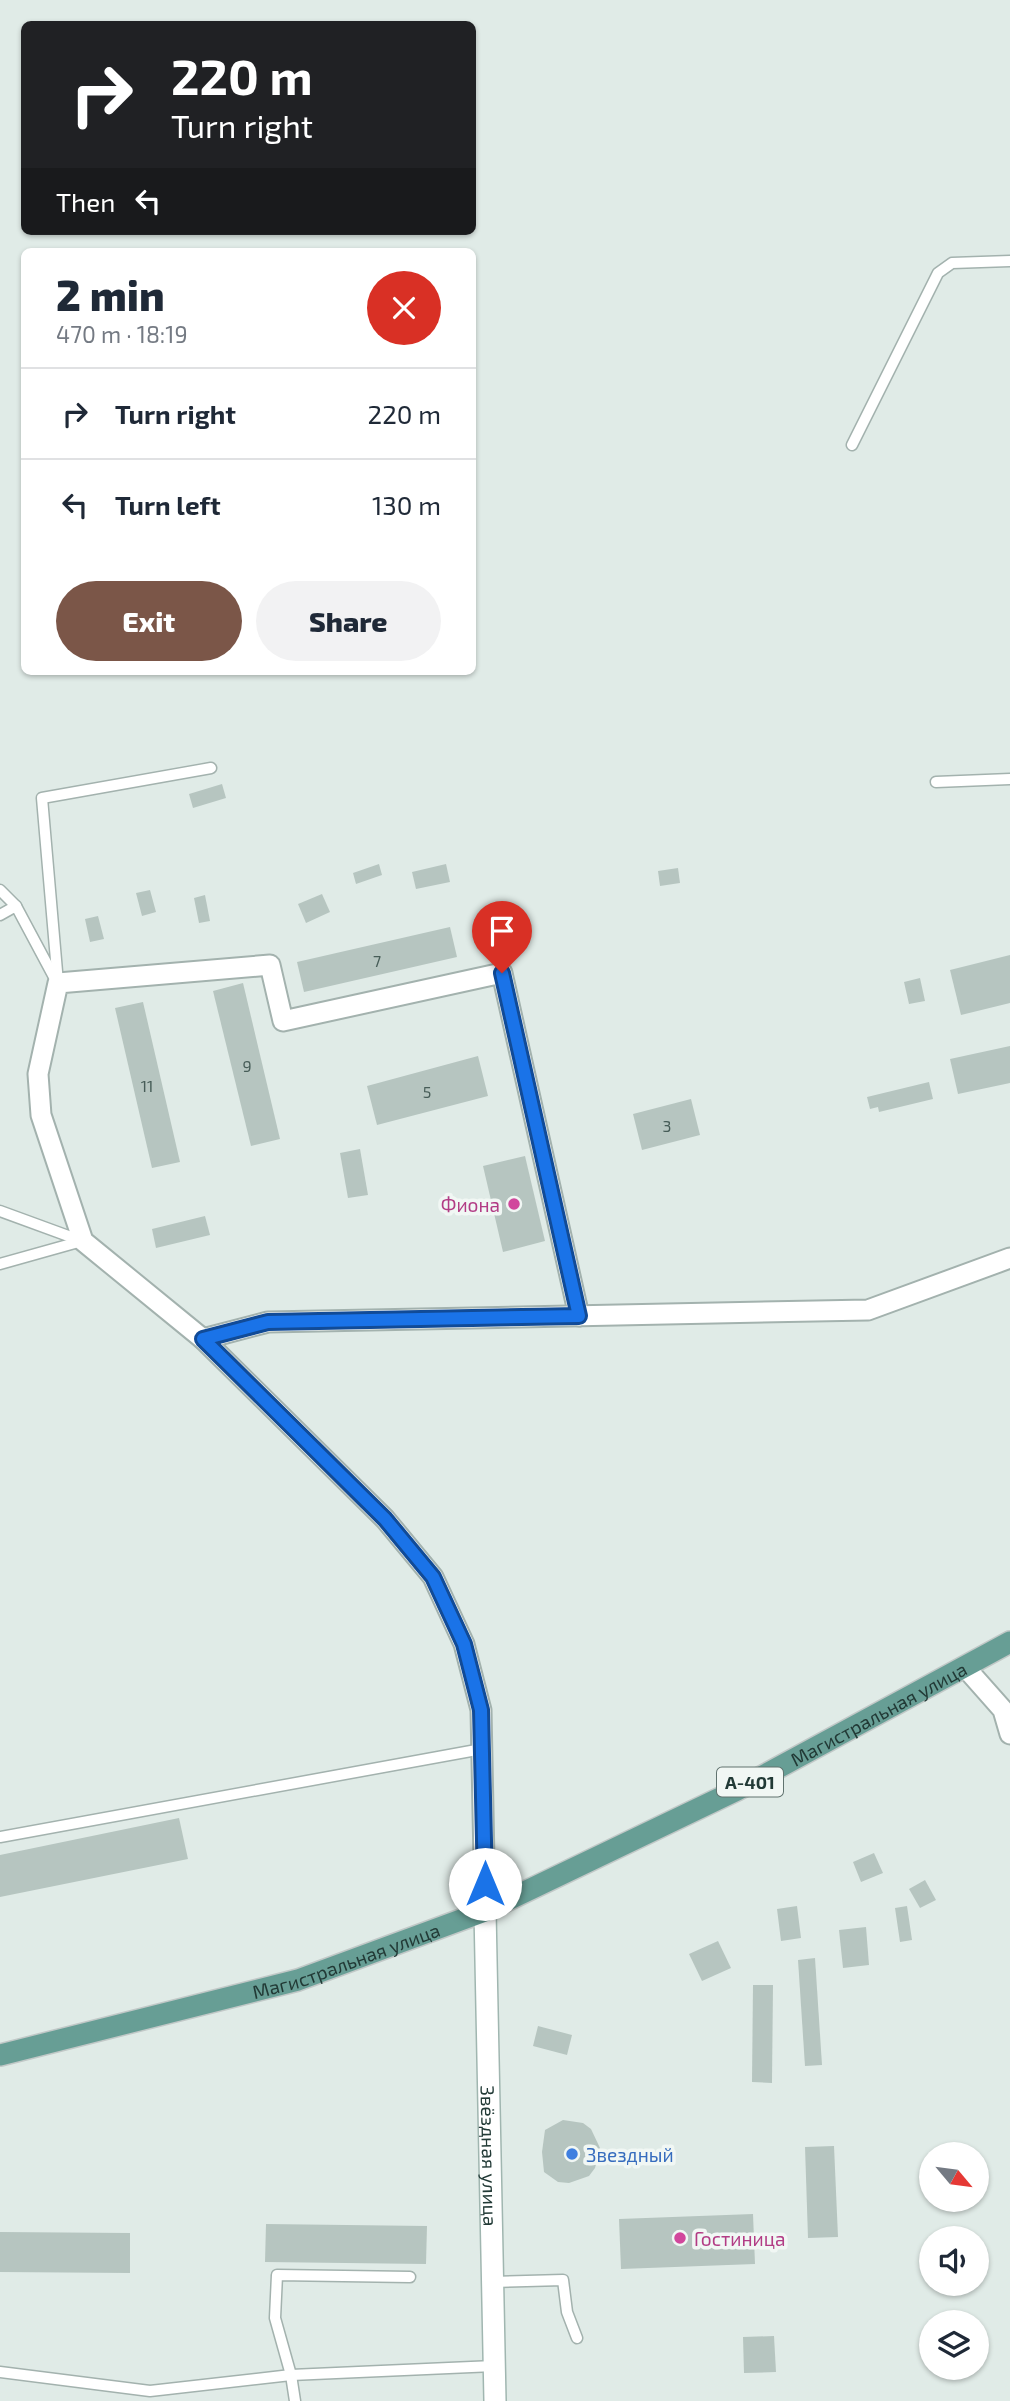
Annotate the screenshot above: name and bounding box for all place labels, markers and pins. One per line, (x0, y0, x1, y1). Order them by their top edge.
pin (472, 901, 532, 973)
place label: Фиона (441, 1193, 500, 1216)
marker: Фиона (506, 1196, 522, 1212)
place label: Звездный (586, 2143, 674, 2166)
marker: Звездный (564, 2146, 580, 2162)
place label: Гостиница (694, 2227, 786, 2250)
marker: Гостиница (672, 2230, 688, 2246)

